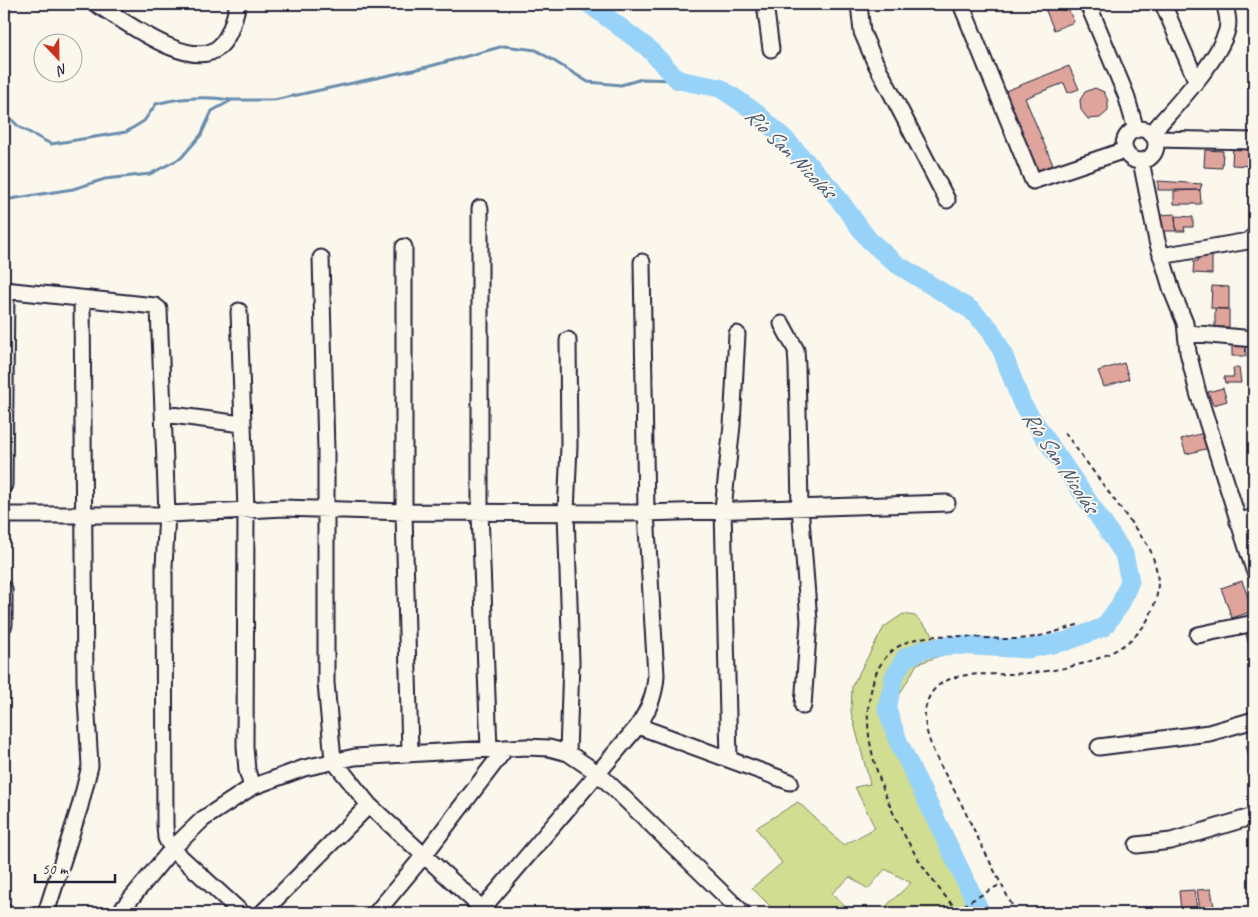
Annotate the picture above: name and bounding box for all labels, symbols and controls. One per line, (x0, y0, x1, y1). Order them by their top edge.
north arrow (32, 32, 82, 82)
text: N (53, 60, 70, 80)
water label: Río San Nicolás (739, 102, 845, 207)
water label: Río San Nicolás (1016, 405, 1107, 521)
scale bar (35, 852, 115, 884)
text: 50 m (42, 860, 69, 879)

